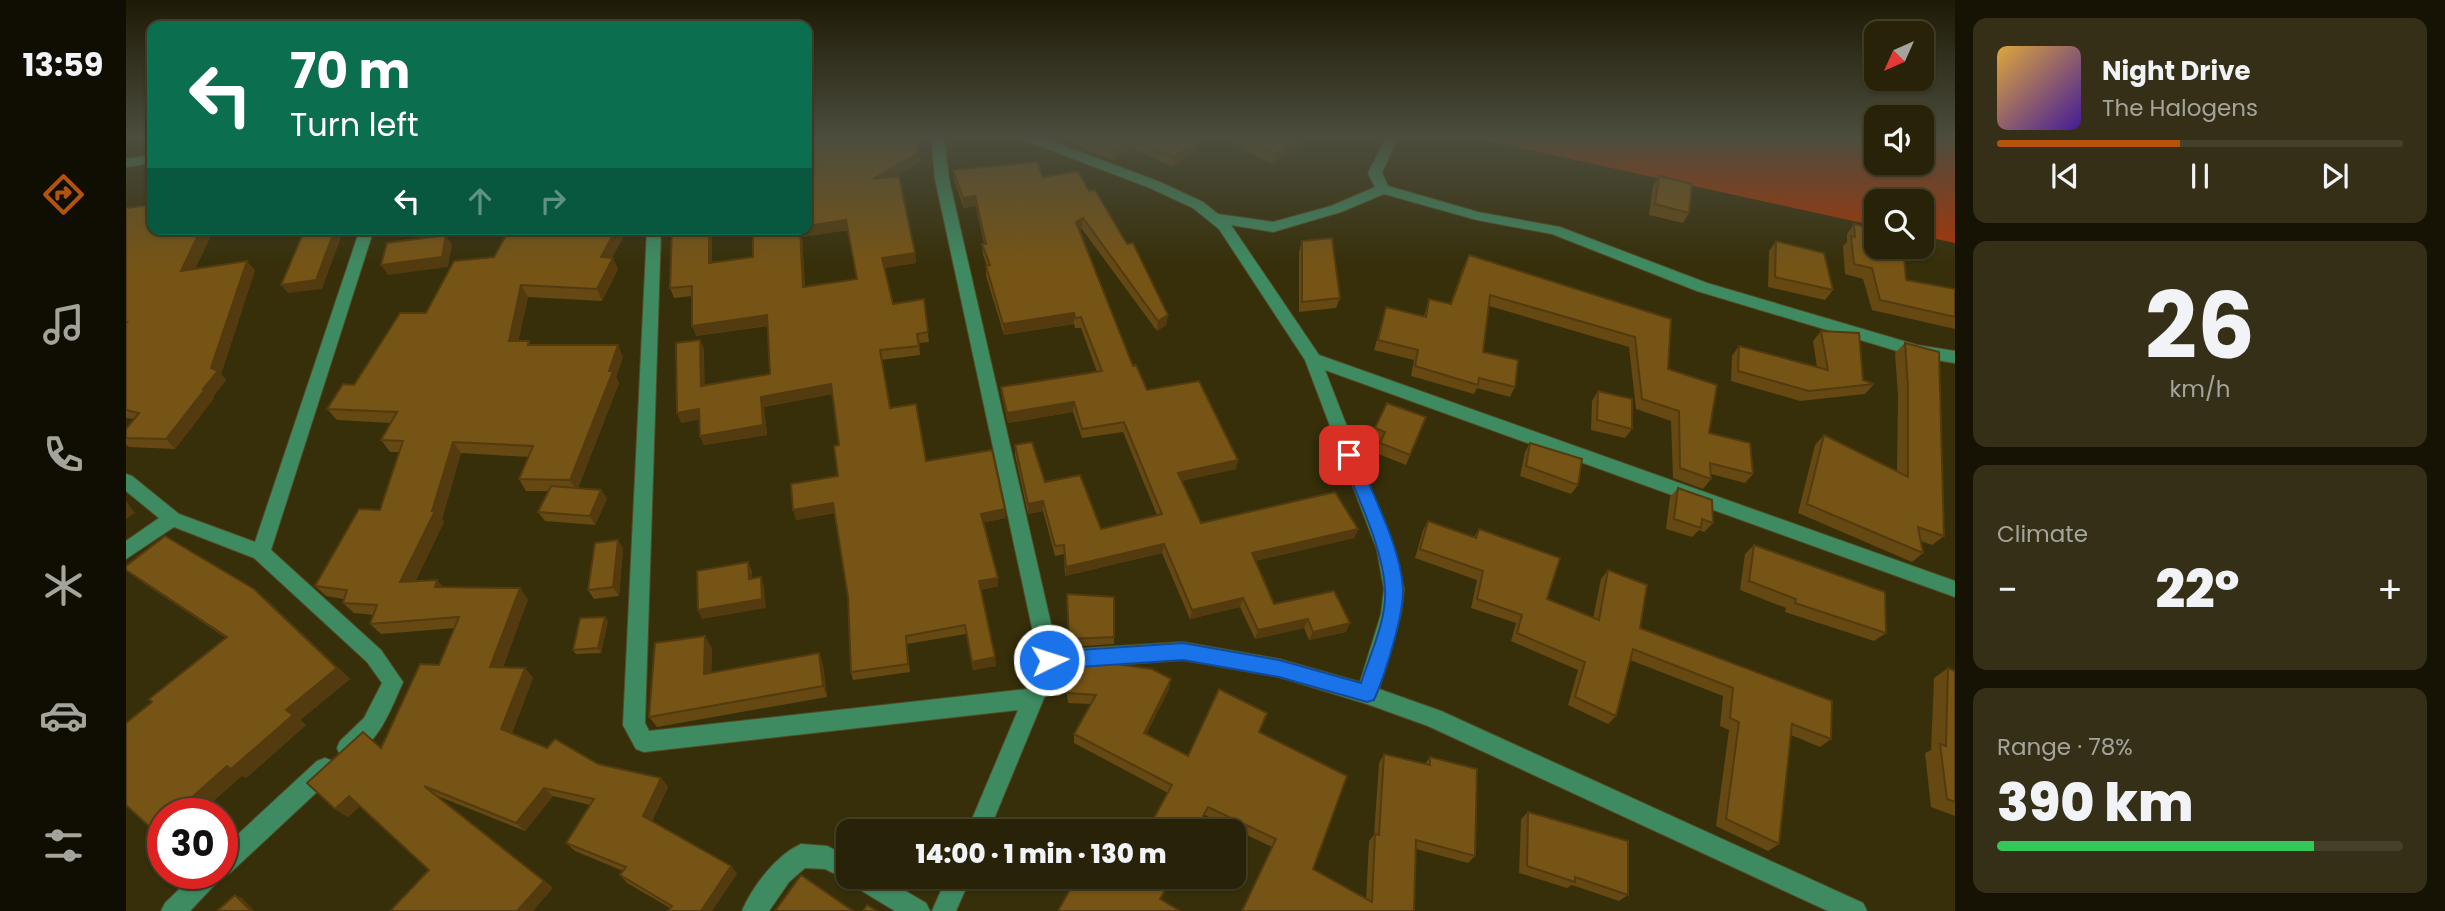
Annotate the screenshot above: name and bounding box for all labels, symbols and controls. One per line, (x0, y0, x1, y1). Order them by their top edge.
north arrow (1864, 21, 1934, 91)
map controls (1864, 21, 1934, 259)
text: 70 m (290, 37, 410, 105)
text: 13:59 (23, 42, 103, 87)
icon: left (175, 49, 266, 140)
text: Night Drive (2102, 53, 2250, 89)
text: The Halogens (2102, 92, 2258, 124)
text: Turn left (290, 102, 419, 147)
button: sound (1864, 105, 1934, 175)
icon: previous (2046, 157, 2084, 195)
icon: pause (2181, 157, 2219, 195)
icon: next (2316, 157, 2354, 195)
icon: directions (39, 170, 88, 219)
icon: left (388, 182, 426, 220)
icon: ahead (461, 182, 499, 220)
icon: right (534, 182, 572, 220)
button: search (1864, 189, 1934, 259)
text: 26 (2145, 262, 2255, 390)
icon: music (39, 300, 88, 349)
text: km/h (2169, 373, 2231, 405)
pin (1319, 425, 1379, 485)
icon: phone (39, 430, 88, 479)
icon: arrive (1330, 436, 1368, 474)
text: Climate (1997, 518, 2088, 550)
text: 22° (2155, 553, 2240, 626)
icon: climate (39, 561, 88, 610)
text: − (1997, 563, 2018, 616)
text: + (2377, 563, 2403, 616)
position arrow (1012, 623, 1086, 697)
icon: car (39, 691, 88, 740)
text: Range · 78% (1997, 731, 2133, 763)
text: 390 km (1997, 766, 2193, 839)
speed limit sign: 30 (147, 798, 238, 889)
icon: filters (39, 821, 88, 870)
text: 14:00 · 1 min · 130 m (915, 836, 1167, 872)

